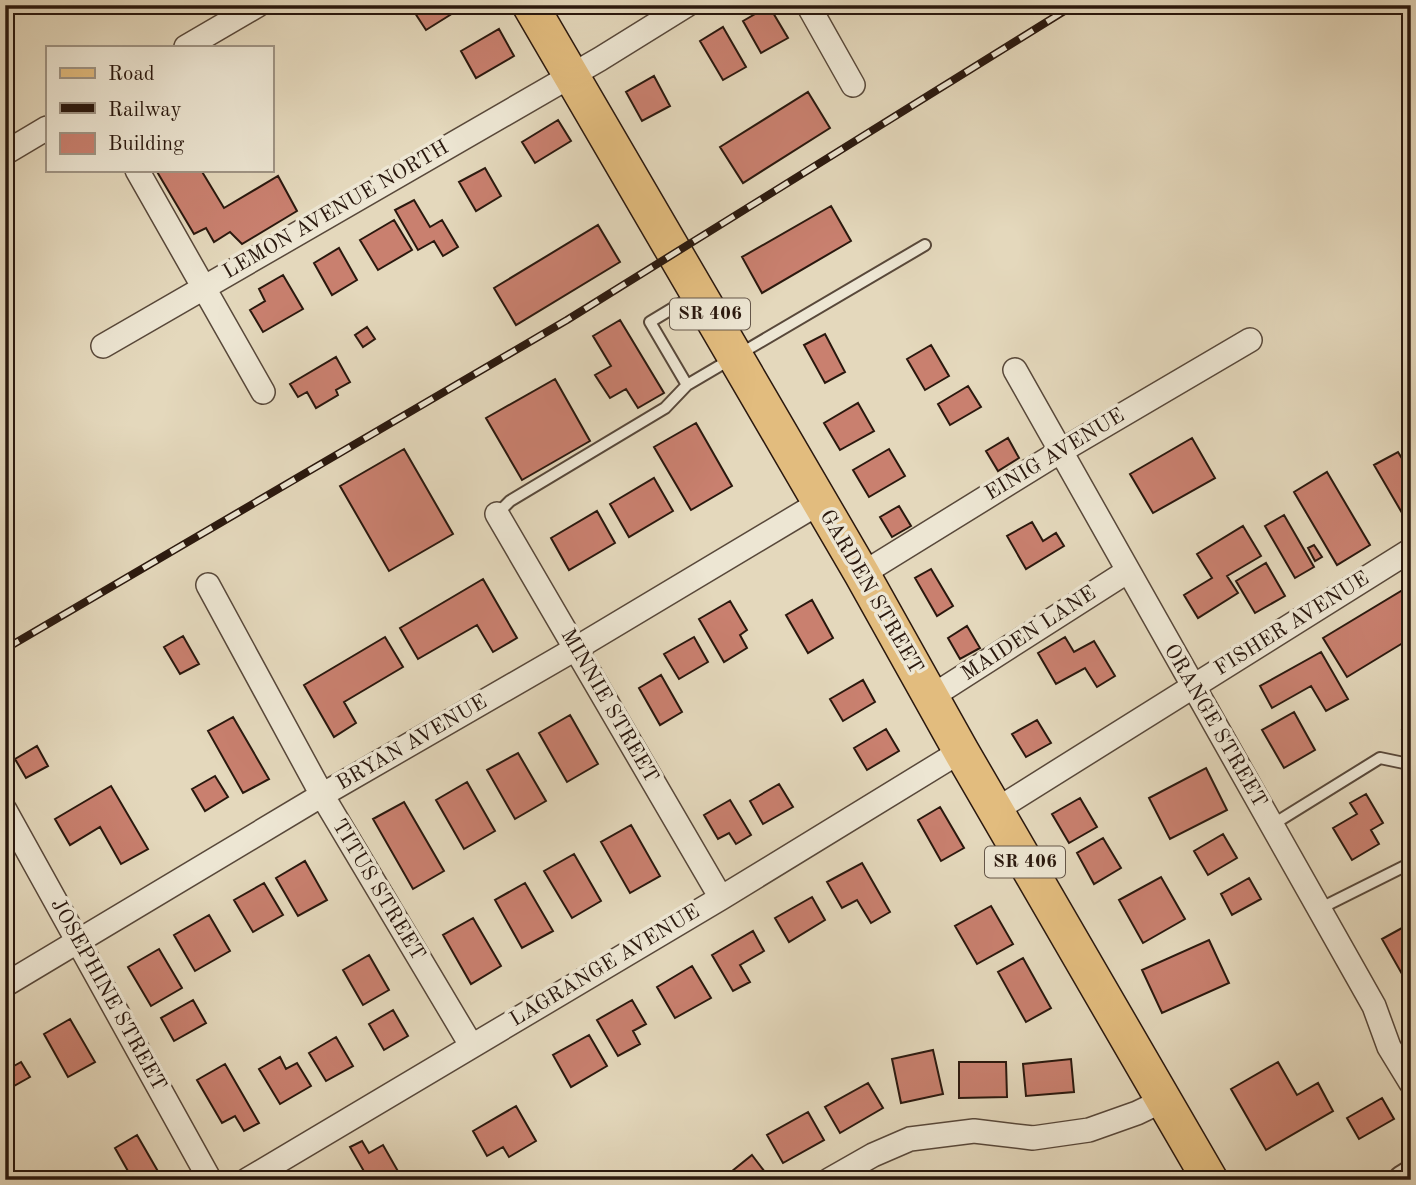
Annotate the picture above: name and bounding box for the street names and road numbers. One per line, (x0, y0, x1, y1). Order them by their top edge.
street label: LEMON AVENUE NORTH (220, 137, 452, 283)
road number: SR 406 (670, 298, 750, 330)
street label: EINIG AVENUE (982, 405, 1128, 505)
street label: GARDEN STREET (816, 506, 926, 678)
street label: FISHER AVENUE (1211, 568, 1373, 680)
street label: MAIDEN LANE (958, 583, 1100, 685)
street label: MINNIE STREET (556, 625, 662, 787)
street label: ORANGE STREET (1160, 641, 1270, 811)
street label: BRYAN AVENUE (333, 691, 491, 795)
street label: TITUS STREET (328, 816, 428, 964)
road number: SR 406 (985, 846, 1065, 877)
street label: JOSEPHINE STREET (46, 895, 170, 1095)
street label: LAGRANGE AVENUE (506, 901, 704, 1031)

